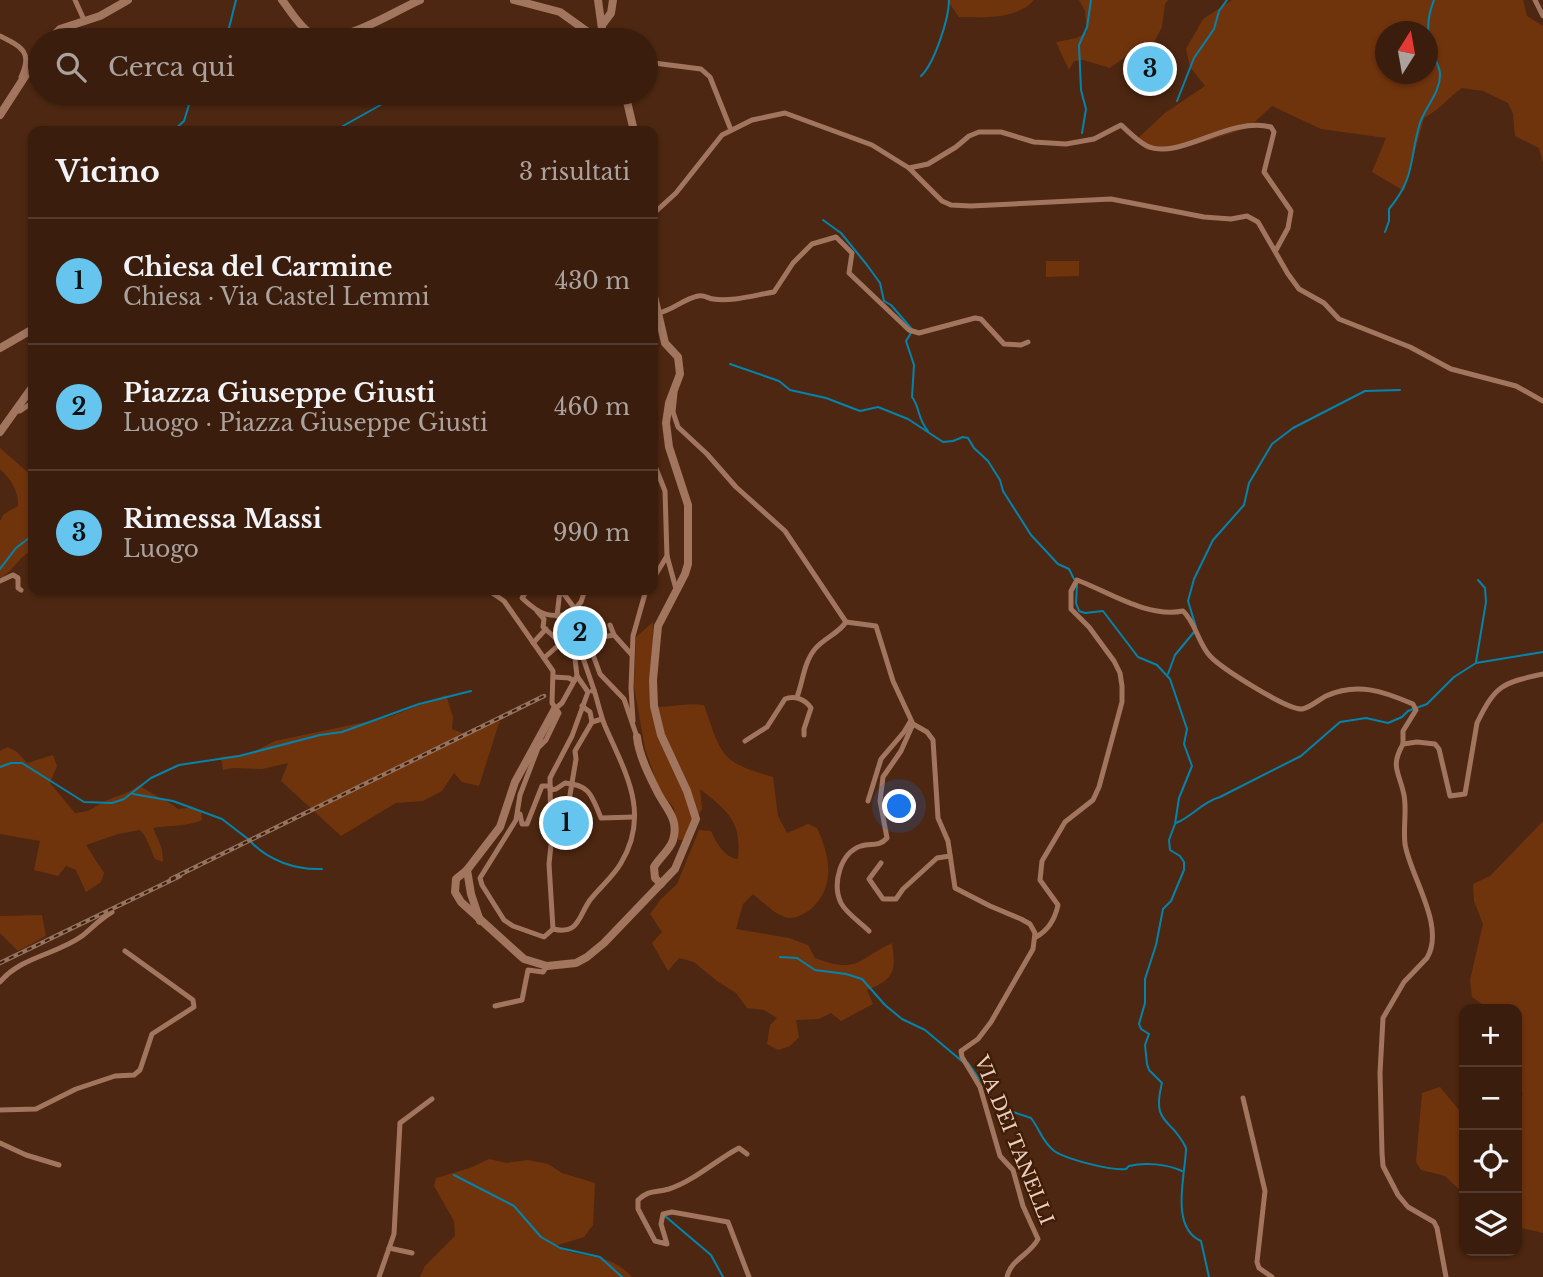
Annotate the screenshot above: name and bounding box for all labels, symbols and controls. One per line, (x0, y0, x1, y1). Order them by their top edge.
north arrow (1375, 21, 1438, 84)
search box (28, 28, 658, 105)
pin: 3 (1127, 43, 1173, 95)
icon: search (52, 48, 90, 86)
text: Cerca qui (108, 51, 235, 83)
text: Vicino (56, 153, 160, 190)
text: 3 risultati (519, 158, 630, 186)
text: Chiesa del Carmine (123, 251, 392, 283)
text: 1 (74, 267, 84, 295)
text: 430 m (555, 267, 630, 295)
text: Chiesa · Via Castel Lemmi (123, 283, 429, 311)
text: Piazza Giuseppe Giusti (123, 377, 436, 409)
text: 2 (72, 393, 86, 421)
text: 460 m (554, 393, 630, 421)
text: Luogo · Piazza Giuseppe Giusti (123, 409, 488, 437)
text: Rimessa Massi (123, 503, 322, 535)
text: 3 (72, 519, 86, 547)
text: 990 m (553, 519, 630, 547)
text: Luogo (123, 535, 199, 563)
pin: 2 (557, 607, 603, 659)
your location (882, 789, 916, 823)
pin: 1 (543, 797, 589, 849)
map controls (1459, 1004, 1522, 1256)
button: + (1459, 1004, 1522, 1067)
street label: VIA DEI TANELLI (969, 1051, 1058, 1228)
button: − (1459, 1067, 1522, 1130)
button: locate (1459, 1130, 1522, 1193)
button: layers (1459, 1193, 1522, 1256)

